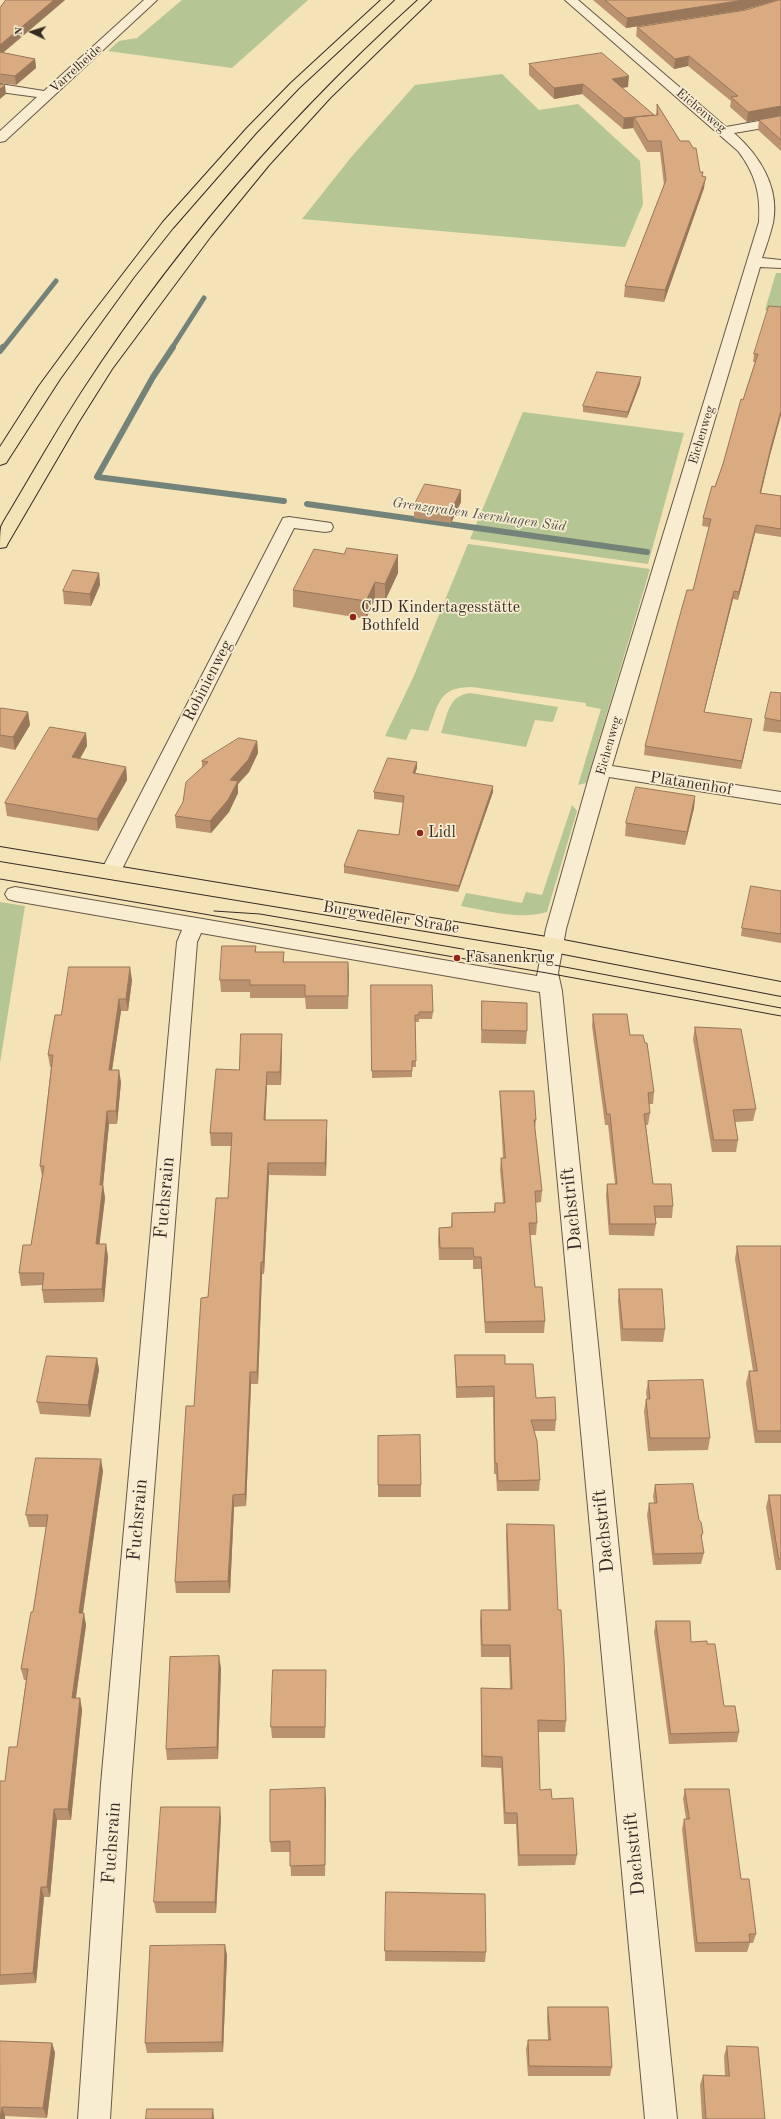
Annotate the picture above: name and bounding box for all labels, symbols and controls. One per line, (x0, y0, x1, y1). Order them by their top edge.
north arrow (12, 12, 52, 52)
text: N (14, 27, 25, 36)
street label: Varrelheide (47, 41, 105, 97)
street label: Eichenweg (673, 86, 729, 136)
street label: Eichenweg (686, 404, 718, 466)
water label: Grenzgraben Isernhagen Süd (391, 494, 567, 536)
place label: CJD Kindertagesstätte Bothfeld (361, 598, 520, 636)
marker: CJD Kindertagesstätte Bothfeld (348, 612, 358, 622)
street label: Robinienweg (179, 637, 237, 725)
street label: Eichenweg (593, 715, 625, 777)
street label: Platanenhof (648, 768, 734, 800)
place label: Lidl (428, 823, 456, 843)
marker: Lidl (415, 828, 425, 838)
street label: Burgwedeler Straße (321, 898, 461, 938)
place label: Fasanenkrug (465, 948, 554, 968)
marker: Fasanenkrug (452, 953, 462, 963)
street label: Fuchsrain (150, 1156, 180, 1240)
street label: Dachstrift (556, 1166, 588, 1252)
street label: Fuchsrain (123, 1478, 153, 1562)
street label: Dachstrift (588, 1488, 620, 1574)
street label: Fuchsrain (98, 1801, 126, 1885)
street label: Dachstrift (619, 1811, 651, 1897)

